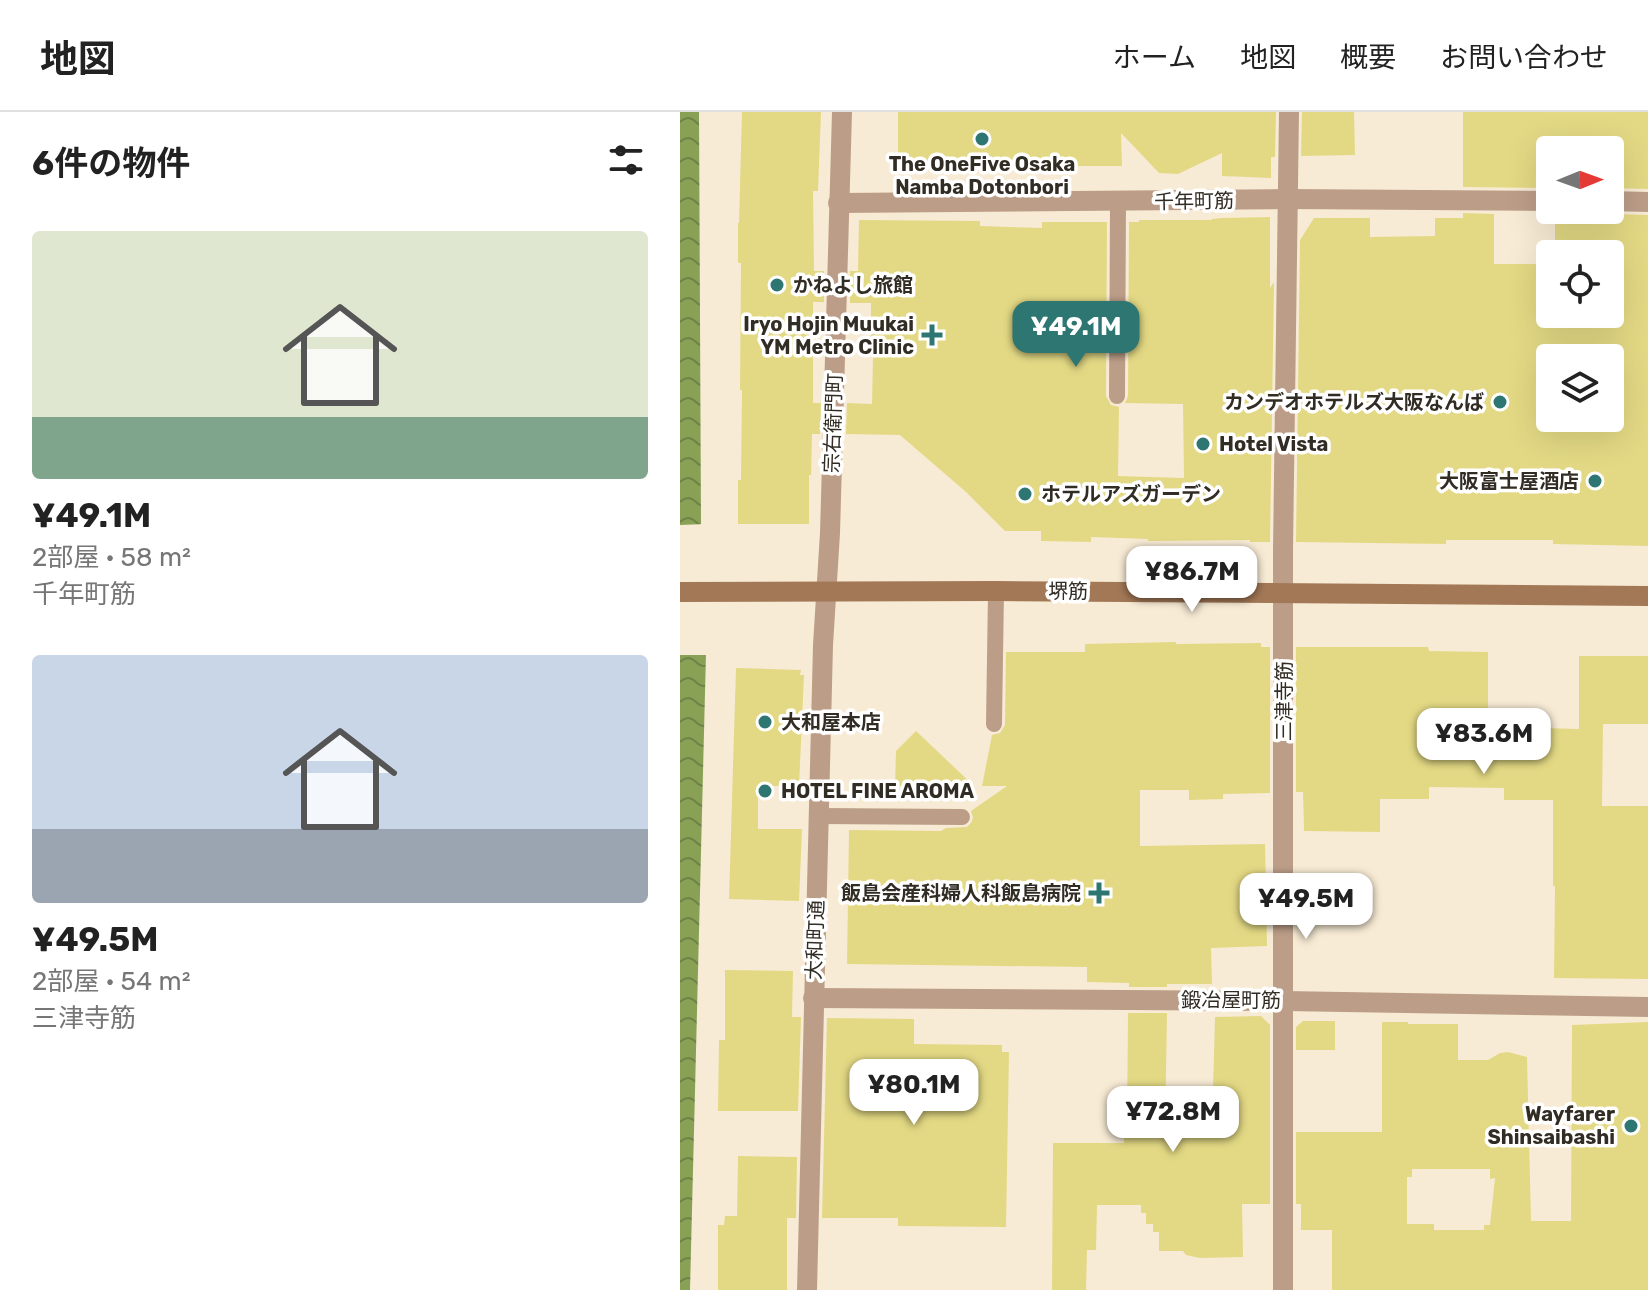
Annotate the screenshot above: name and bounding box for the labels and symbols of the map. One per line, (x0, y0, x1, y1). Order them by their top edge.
marker: The OneFive Osaka Namba Dotonbori (973, 130, 991, 148)
north arrow (1536, 136, 1624, 224)
place label: The OneFive Osaka Namba Dotonbori (889, 152, 1075, 199)
street label: 千年町筋 (1154, 188, 1234, 214)
place label: かねよし旅館 (793, 273, 913, 297)
marker: かねよし旅館 (768, 276, 786, 294)
pin: ¥49.1M (1011, 301, 1141, 369)
place label: Iryo Hojin Muukai YM Metro Clinic (743, 312, 914, 359)
marker: Iryo Hojin Muukai YM Metro Clinic (921, 324, 943, 346)
street label: 宗右衛門町 (819, 373, 847, 473)
place label: カンデオホテルズ大阪なんば (1224, 390, 1484, 414)
marker: カンデオホテルズ大阪なんば (1491, 393, 1509, 411)
place label: Hotel Vista (1219, 432, 1328, 456)
marker: Hotel Vista (1194, 435, 1212, 453)
place label: 大阪富士屋酒店 (1439, 469, 1579, 493)
marker: 大阪富士屋酒店 (1586, 472, 1604, 490)
place label: ホテルアズガーデン (1041, 482, 1221, 506)
marker: ホテルアズガーデン (1016, 485, 1034, 503)
pin: ¥86.7M (1127, 546, 1257, 614)
street label: 堺筋 (1048, 579, 1088, 603)
street label: 三津寺筋 (1272, 661, 1296, 741)
pin: ¥83.6M (1419, 708, 1549, 776)
place label: 大和屋本店 (781, 710, 881, 734)
marker: 大和屋本店 (756, 713, 774, 731)
place label: HOTEL FINE AROMA (781, 779, 975, 803)
marker: HOTEL FINE AROMA (756, 782, 774, 800)
pin: ¥49.5M (1241, 873, 1371, 941)
place label: 飯島会産科婦人科飯島病院 (841, 881, 1081, 905)
marker: 飯島会産科婦人科飯島病院 (1088, 882, 1110, 904)
street label: 大和町通 (802, 900, 828, 980)
street label: 鍛冶屋町筋 (1181, 988, 1281, 1012)
pin: ¥80.1M (849, 1059, 979, 1127)
pin: ¥72.8M (1108, 1086, 1238, 1154)
place label: Wayfarer Shinsaibashi (1487, 1102, 1615, 1149)
marker: Wayfarer Shinsaibashi (1622, 1117, 1640, 1135)

